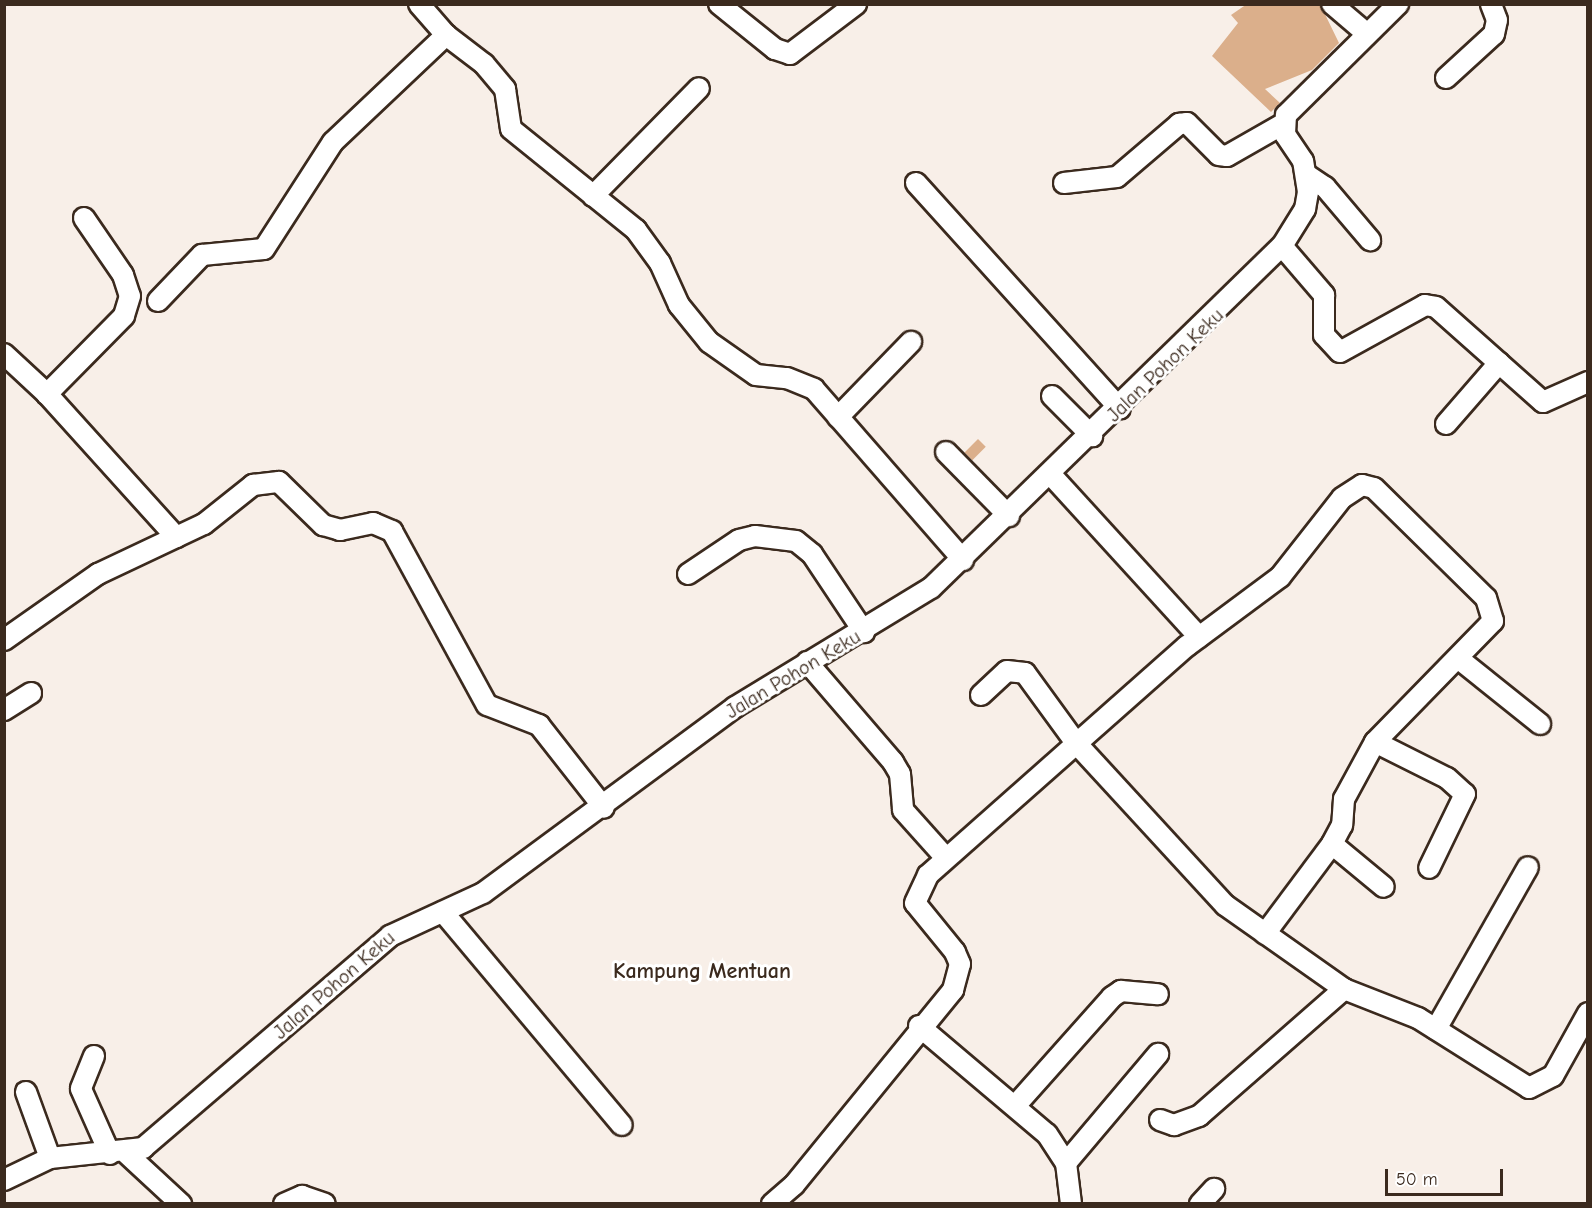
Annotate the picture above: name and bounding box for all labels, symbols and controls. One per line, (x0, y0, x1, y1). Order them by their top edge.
street label: Jalan Pohon Keku (1102, 303, 1228, 427)
street label: Jalan Pohon Keku (721, 624, 865, 724)
street label: Jalan Pohon Keku (268, 926, 400, 1044)
district label: Kampung Mentuan (613, 959, 791, 985)
scale bar (1388, 1157, 1506, 1195)
text: 50 m (1396, 1169, 1438, 1190)

